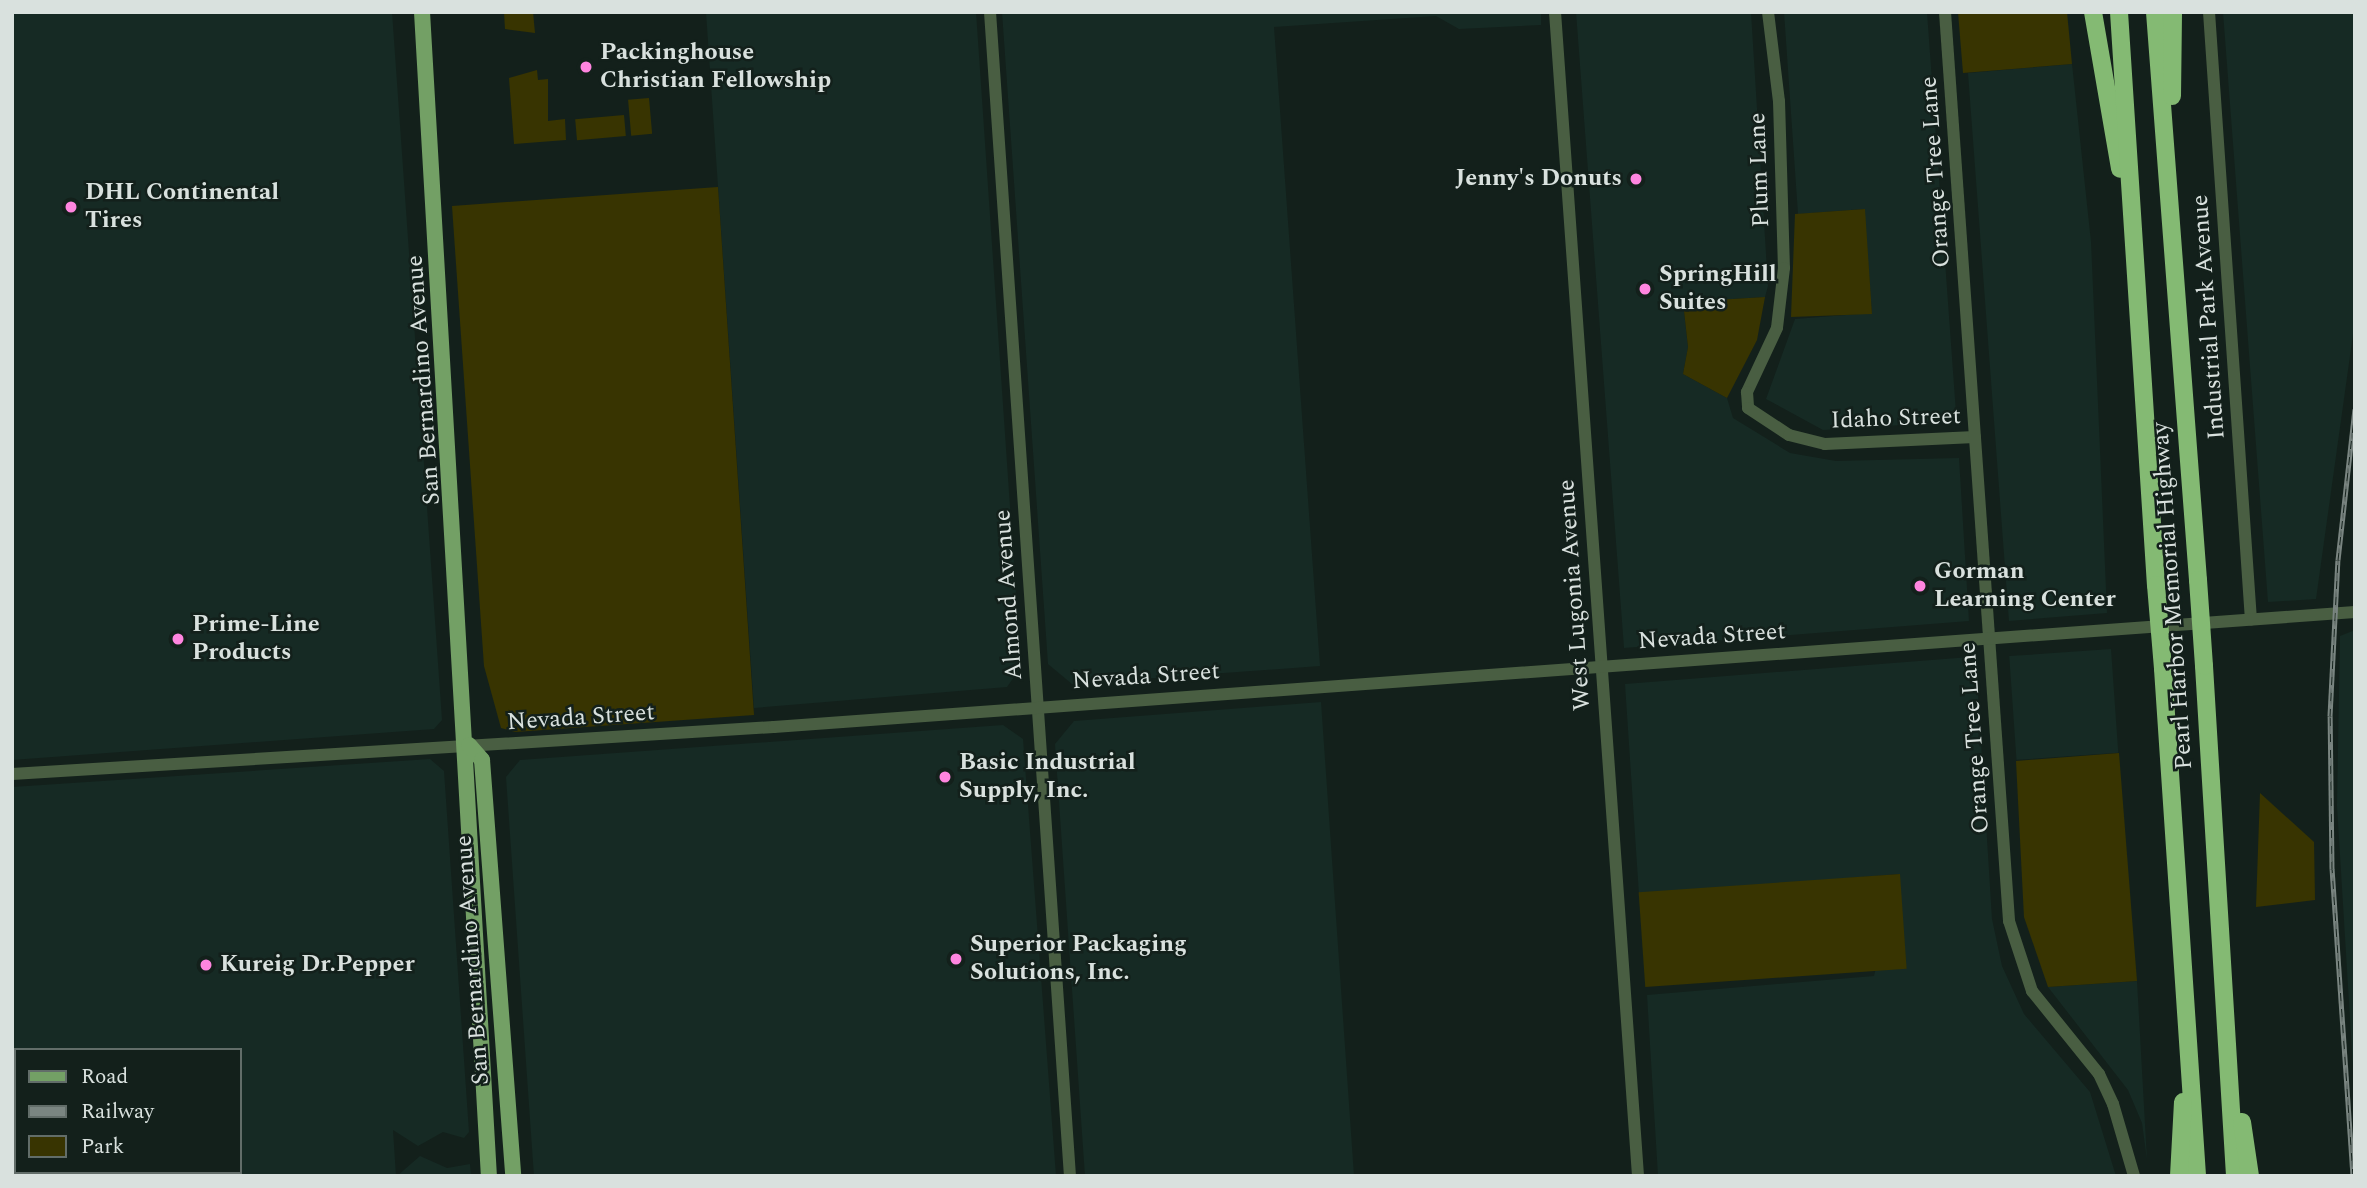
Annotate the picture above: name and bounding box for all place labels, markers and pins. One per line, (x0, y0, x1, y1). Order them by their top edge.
place label: Packinghouse Christian Fellowship (600, 39, 831, 95)
marker: Packinghouse Christian Fellowship (578, 59, 594, 75)
place label: Jenny's Donuts (1455, 165, 1622, 193)
marker: Jenny's Donuts (1628, 171, 1644, 187)
place label: DHL Continental Tires (85, 179, 279, 235)
marker: DHL Continental Tires (63, 199, 79, 215)
place label: SpringHill Suites (1659, 261, 1777, 317)
marker: SpringHill Suites (1637, 281, 1653, 297)
place label: Gorman Learning Center (1934, 558, 2116, 614)
marker: Gorman Learning Center (1912, 578, 1928, 594)
place label: Prime-Line Products (192, 611, 320, 667)
marker: Prime-Line Products (170, 631, 186, 647)
place label: Basic Industrial Supply, Inc. (959, 749, 1136, 805)
marker: Basic Industrial Supply, Inc. (937, 769, 953, 785)
place label: Superior Packaging Solutions, Inc. (970, 931, 1187, 987)
place label: Kureig Dr.Pepper (220, 951, 415, 979)
marker: Superior Packaging Solutions, Inc. (948, 951, 964, 967)
marker: Kureig Dr.Pepper (198, 957, 214, 973)

